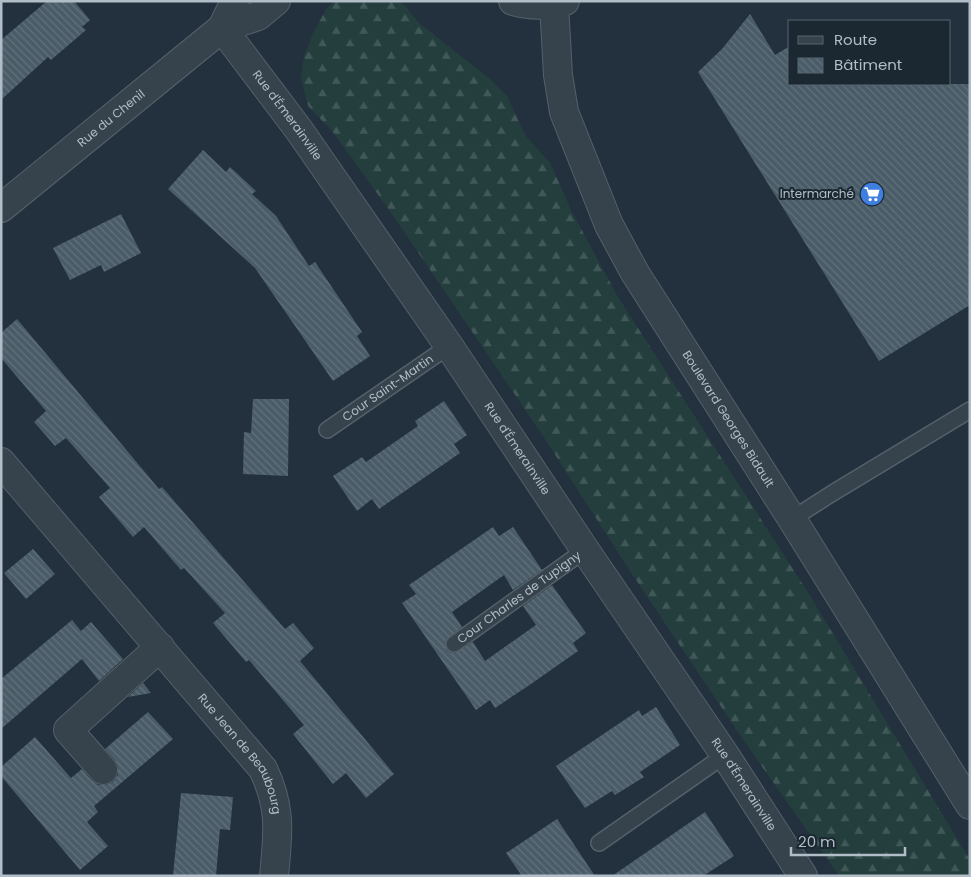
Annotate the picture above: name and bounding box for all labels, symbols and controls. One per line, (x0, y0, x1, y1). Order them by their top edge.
legend (788, 20, 951, 85)
text: Route (834, 29, 877, 50)
text: Bâtiment (834, 54, 902, 75)
street label: Rue d'Émerainville (249, 66, 326, 163)
street label: Rue du Chenil (73, 85, 148, 151)
supermarket icon: Intermarché (859, 181, 885, 207)
place label: Intermarché (780, 185, 854, 202)
street label: Boulevard Georges Bidault (679, 347, 779, 490)
street label: Cour Saint-Martin (339, 350, 437, 425)
street label: Rue d'Émerainville (481, 399, 555, 498)
street label: Cour Charles de Tupigny (453, 547, 584, 647)
street label: Rue Jean de Beaubourg (194, 690, 286, 815)
street label: Rue d'Émerainville (708, 734, 781, 834)
scale bar (791, 824, 905, 856)
text: 20 m (798, 831, 836, 852)

